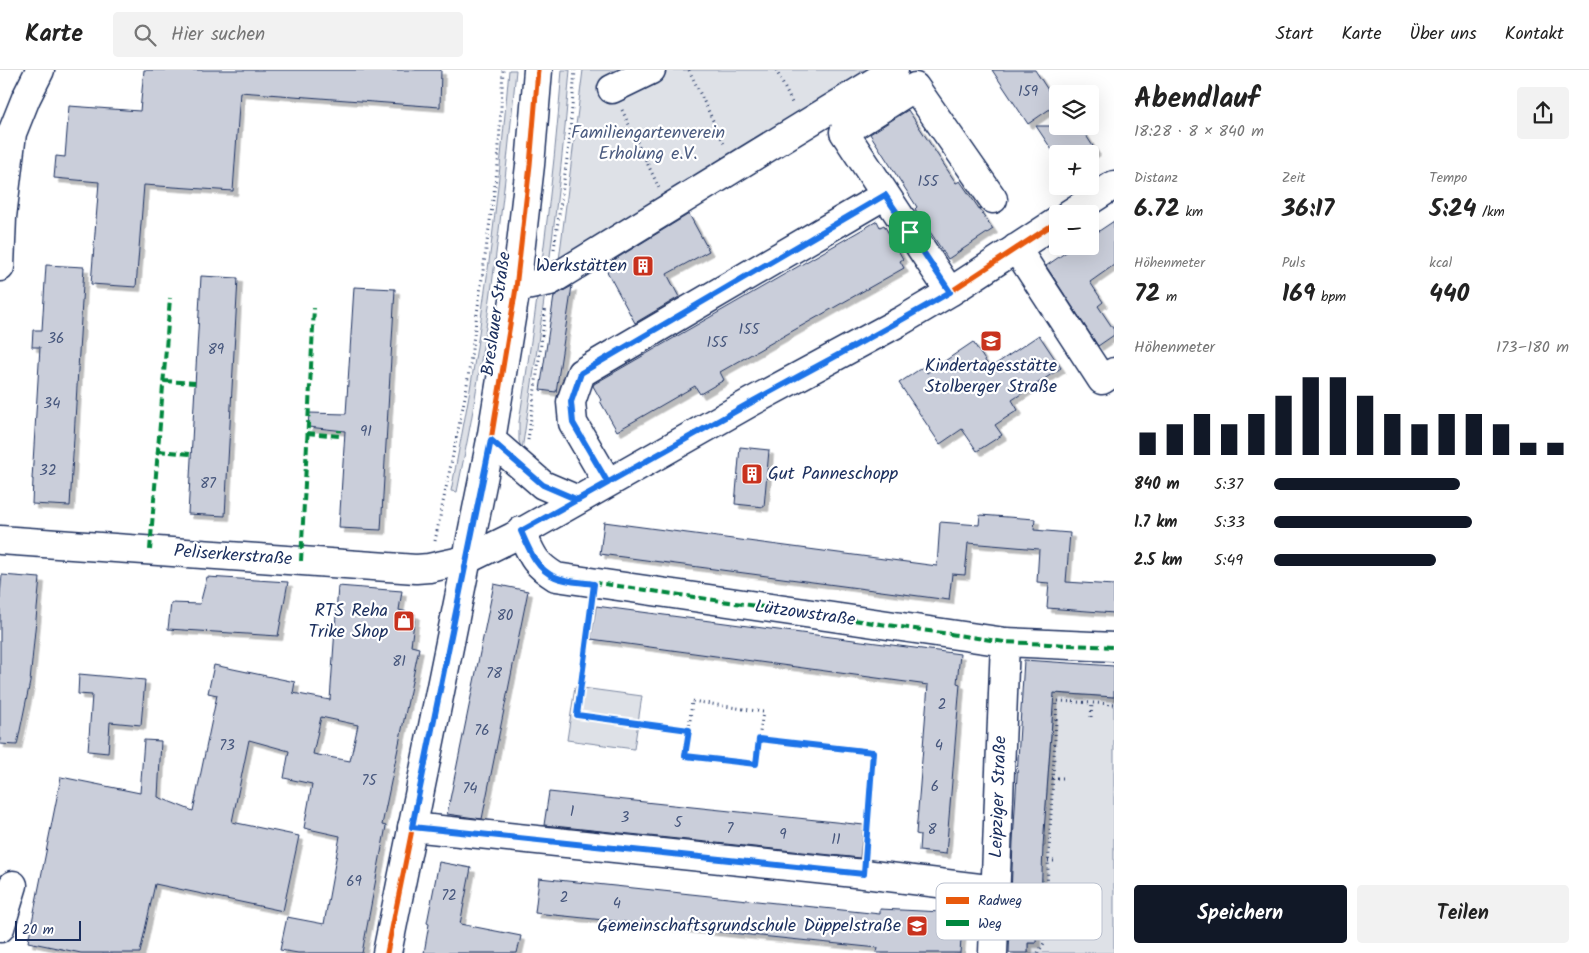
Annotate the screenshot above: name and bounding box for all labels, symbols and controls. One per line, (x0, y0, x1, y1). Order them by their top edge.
search box (113, 12, 463, 57)
text: Karte (25, 15, 83, 54)
text: Hier suchen (171, 20, 265, 50)
text: Start (1275, 20, 1313, 49)
text: Karte (1341, 20, 1381, 49)
text: Über uns (1409, 20, 1477, 49)
text: Kontakt (1505, 20, 1564, 49)
icon: search (131, 21, 159, 49)
text: Abendlauf (1134, 77, 1259, 122)
house number: 159 (1018, 80, 1039, 104)
map controls (1049, 85, 1099, 255)
button: layers (1049, 85, 1099, 135)
button: share (1517, 87, 1569, 139)
park label: Familiengartenverein Erholung e.V. (571, 119, 725, 169)
text: 18:28 · 8 × 840 m (1134, 119, 1264, 144)
button: + (1049, 145, 1099, 195)
text: Distanz (1134, 167, 1178, 189)
text: Zeit (1282, 167, 1305, 189)
text: Tempo (1429, 167, 1467, 189)
house number: 155 (918, 170, 939, 194)
text: 6.72 (1134, 189, 1180, 229)
text: 36:17 (1282, 189, 1334, 229)
text: 5:24 (1429, 189, 1476, 229)
text: km (1180, 201, 1203, 223)
text: /km (1476, 201, 1505, 223)
button: − (1049, 205, 1099, 255)
pin (889, 211, 931, 253)
icon: arrive (896, 218, 924, 246)
street label: Breslauer Straße (474, 250, 520, 378)
place label: Werkstätten (536, 252, 627, 281)
text: Höhenmeter (1134, 252, 1205, 274)
text: Puls (1282, 252, 1305, 274)
text: kcal (1429, 252, 1452, 274)
building icon: Werkstätten (631, 254, 655, 278)
text: 72 (1134, 274, 1160, 314)
text: 169 (1282, 274, 1315, 314)
text: 440 (1429, 274, 1469, 314)
text: m (1160, 286, 1177, 308)
text: bpm (1315, 286, 1346, 308)
house number: 155 (739, 318, 760, 342)
house number: 36 (48, 327, 64, 351)
school or university icon: Kindertagesstätte Stolberger Straße (979, 329, 1003, 353)
house number: 155 (707, 331, 728, 355)
text: Höhenmeter (1134, 335, 1215, 360)
text: 173–180 m (1496, 335, 1569, 360)
house number: 89 (208, 338, 225, 362)
place label: Kindertagesstätte Stolberger Straße (925, 352, 1057, 402)
house number: 34 (44, 392, 60, 416)
house number: 91 (360, 420, 372, 444)
house number: 32 (39, 459, 57, 483)
place label: Gut Panneschopp (768, 460, 898, 489)
building icon: Gut Panneschopp (740, 462, 764, 486)
house number: 87 (200, 472, 217, 496)
text: 840 m (1134, 472, 1180, 497)
text: 5:37 (1214, 472, 1243, 497)
text: 1.7 km (1134, 510, 1177, 535)
text: 5:33 (1214, 510, 1245, 535)
street label: Peliserkerstraße (173, 537, 293, 575)
text: 2.5 km (1134, 548, 1182, 573)
text: 5:49 (1214, 548, 1243, 573)
street label: Lützowstraße (753, 593, 857, 635)
place label: RTS Reha Trike Shop (308, 597, 388, 647)
house number: 80 (497, 604, 514, 628)
shop icon: RTS Reha Trike Shop (392, 609, 416, 633)
house number: 81 (392, 650, 406, 674)
house number: 78 (486, 662, 503, 686)
house number: 2 (938, 693, 946, 717)
house number: 76 (474, 719, 490, 743)
house number: 73 (219, 734, 235, 758)
house number: 4 (935, 734, 943, 758)
street label: Leipziger Straße (982, 735, 1016, 859)
house number: 75 (362, 769, 377, 793)
house number: 6 (931, 775, 939, 799)
house number: 74 (462, 777, 478, 801)
house number: 1 (570, 800, 575, 824)
house number: 3 (621, 806, 630, 830)
house number: 5 (674, 811, 683, 835)
house number: 7 (727, 817, 735, 841)
house number: 8 (927, 818, 937, 842)
house number: 9 (779, 823, 787, 847)
house number: 11 (831, 828, 841, 852)
house number: 69 (346, 870, 363, 894)
legend (936, 883, 1102, 940)
house number: 72 (441, 884, 457, 908)
button: Speichern (1134, 885, 1347, 943)
button: Teilen (1357, 885, 1569, 943)
house number: 2 (560, 886, 568, 910)
text: Radweg (978, 890, 1022, 912)
house number: 4 (613, 892, 621, 916)
place label: Gemeinschaftsgrundschule Düppelstraße (597, 912, 901, 941)
text: Weg (978, 913, 1002, 935)
school or university icon: Gemeinschaftsgrundschule Düppelstraße (905, 914, 929, 938)
scale bar (15, 918, 81, 941)
text: 20 m (22, 919, 54, 941)

